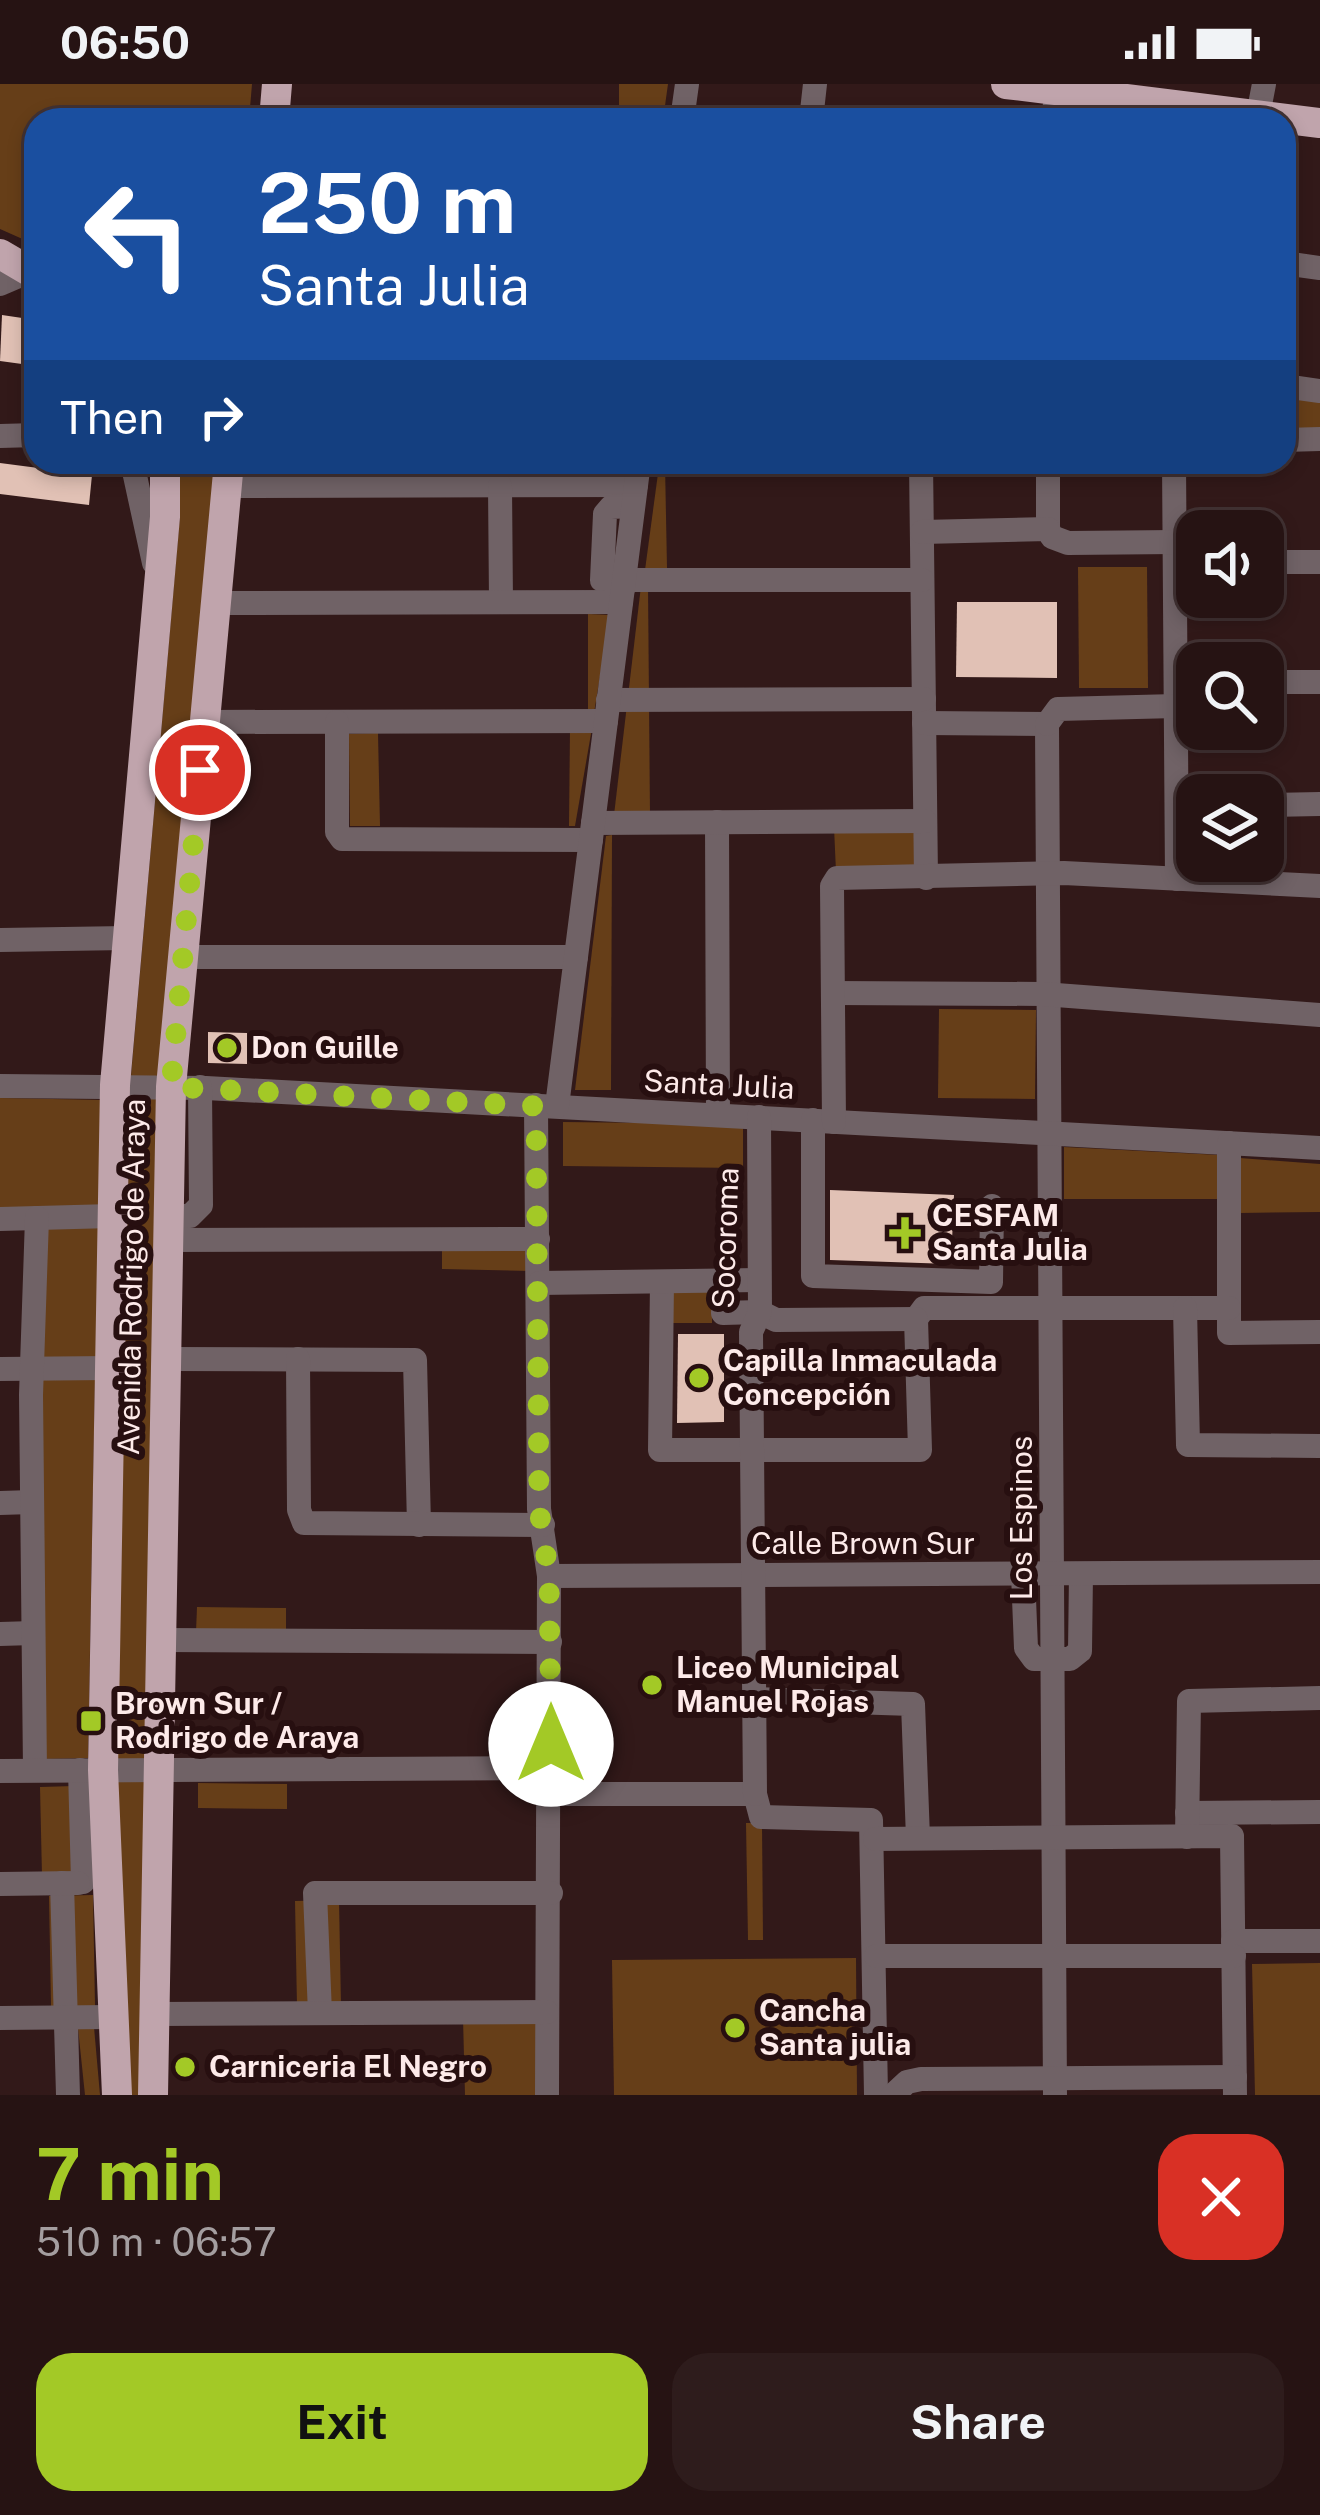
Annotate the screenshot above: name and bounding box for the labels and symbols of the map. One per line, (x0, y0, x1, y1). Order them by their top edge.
pin (149, 719, 251, 821)
place label: Don Guille (251, 1029, 399, 1065)
marker: Don Guille (214, 1035, 240, 1061)
street label: Santa Julia (643, 1062, 795, 1106)
street label: Avenida Rodrigo de Araya (110, 1098, 152, 1456)
street label: Socoroma (705, 1167, 745, 1309)
place label: CESFAM Santa Julia (932, 1197, 1088, 1267)
marker: CESFAM Santa Julia (889, 1217, 921, 1249)
place label: Capilla Inmaculada Concepción (723, 1342, 997, 1412)
marker: Capilla Inmaculada Concepción (686, 1365, 712, 1391)
street label: Los Espinos (1003, 1436, 1039, 1600)
street label: Calle Brown Sur (751, 1525, 975, 1561)
place label: Liceo Municipal Manuel Rojas (676, 1649, 900, 1719)
marker: Liceo Municipal Manuel Rojas (639, 1672, 665, 1698)
position arrow (488, 1681, 614, 1807)
place label: Brown Sur / Rodrigo de Araya (115, 1685, 359, 1755)
marker: Brown Sur / Rodrigo de Araya (78, 1708, 104, 1734)
place label: Cancha Santa julia (759, 1992, 911, 2062)
marker: Cancha Santa julia (722, 2015, 748, 2041)
place label: Carniceria El Negro (209, 2048, 487, 2084)
marker: Carniceria El Negro (172, 2054, 198, 2080)

